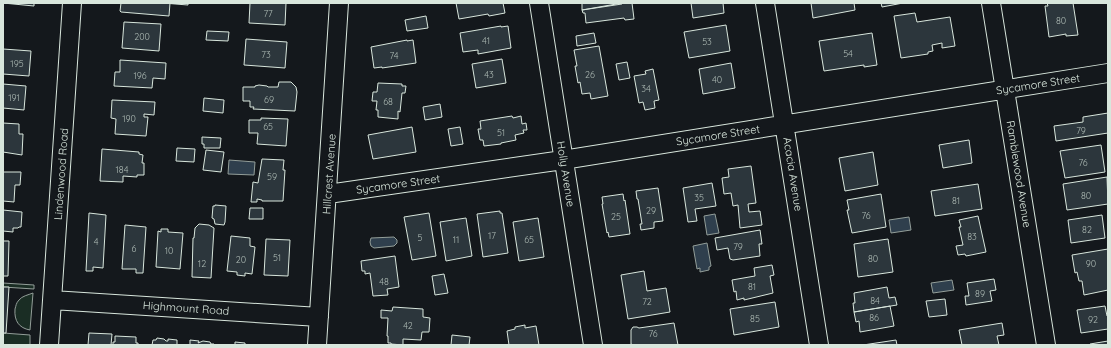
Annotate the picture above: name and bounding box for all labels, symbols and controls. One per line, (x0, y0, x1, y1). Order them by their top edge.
house number: 77 (263, 8, 273, 19)
house number: 80 (1056, 15, 1066, 26)
house number: 200 (134, 31, 150, 42)
house number: 41 (482, 35, 490, 46)
house number: 53 (702, 36, 712, 47)
house number: 54 (843, 48, 853, 59)
house number: 73 (261, 49, 271, 60)
house number: 74 (389, 50, 399, 61)
house number: 195 (10, 58, 24, 69)
house number: 43 (484, 69, 494, 80)
house number: 26 (585, 69, 595, 80)
house number: 196 (133, 70, 147, 81)
street label: Sycamore Street (995, 70, 1081, 98)
house number: 40 (712, 74, 722, 85)
house number: 34 (641, 83, 651, 94)
house number: 191 (8, 92, 20, 103)
house number: 69 (264, 94, 274, 105)
house number: 68 (383, 96, 393, 107)
house number: 190 (122, 113, 136, 124)
street label: Ramblewood Avenue (1004, 119, 1034, 229)
house number: 65 (263, 121, 273, 132)
street label: Sycamore Street (675, 121, 761, 149)
house number: 79 (1076, 125, 1086, 136)
street label: Lindenwood Road (51, 127, 71, 221)
house number: 51 (497, 127, 505, 138)
street label: Hillcrest Avenue (319, 133, 339, 215)
street label: Acacia Avenue (780, 136, 806, 212)
street label: Holly Avenue (554, 140, 578, 208)
house number: 76 (1078, 157, 1088, 168)
house number: 184 (116, 164, 129, 175)
house number: 59 (267, 171, 277, 182)
street label: Sycamore Street (355, 171, 441, 197)
house number: 80 (1081, 190, 1091, 201)
house number: 35 (694, 192, 704, 203)
house number: 81 (952, 195, 960, 206)
house number: 29 (646, 205, 656, 216)
house number: 76 (861, 210, 871, 221)
house number: 25 (611, 211, 621, 222)
house number: 82 (1082, 224, 1092, 235)
house number: 17 (488, 230, 496, 241)
house number: 83 (967, 231, 977, 242)
house number: 5 (418, 232, 423, 243)
house number: 11 (453, 234, 459, 245)
house number: 65 (524, 234, 534, 245)
house number: 4 (94, 236, 99, 247)
house number: 79 (733, 241, 743, 252)
house number: 6 (132, 243, 137, 254)
house number: 10 (165, 245, 173, 256)
house number: 51 (273, 252, 281, 263)
house number: 80 (868, 253, 878, 264)
house number: 20 (236, 254, 246, 265)
house number: 12 (198, 258, 206, 269)
house number: 90 (1086, 258, 1096, 269)
house number: 48 (379, 276, 389, 287)
house number: 81 (748, 281, 756, 292)
house number: 89 (975, 288, 985, 299)
house number: 84 (870, 295, 880, 306)
house number: 72 (642, 296, 652, 307)
street label: Highmount Road (142, 298, 230, 318)
house number: 86 (869, 312, 879, 323)
house number: 85 (750, 313, 760, 324)
house number: 92 (1088, 314, 1098, 325)
house number: 42 (403, 320, 413, 331)
house number: 76 (648, 328, 658, 339)

